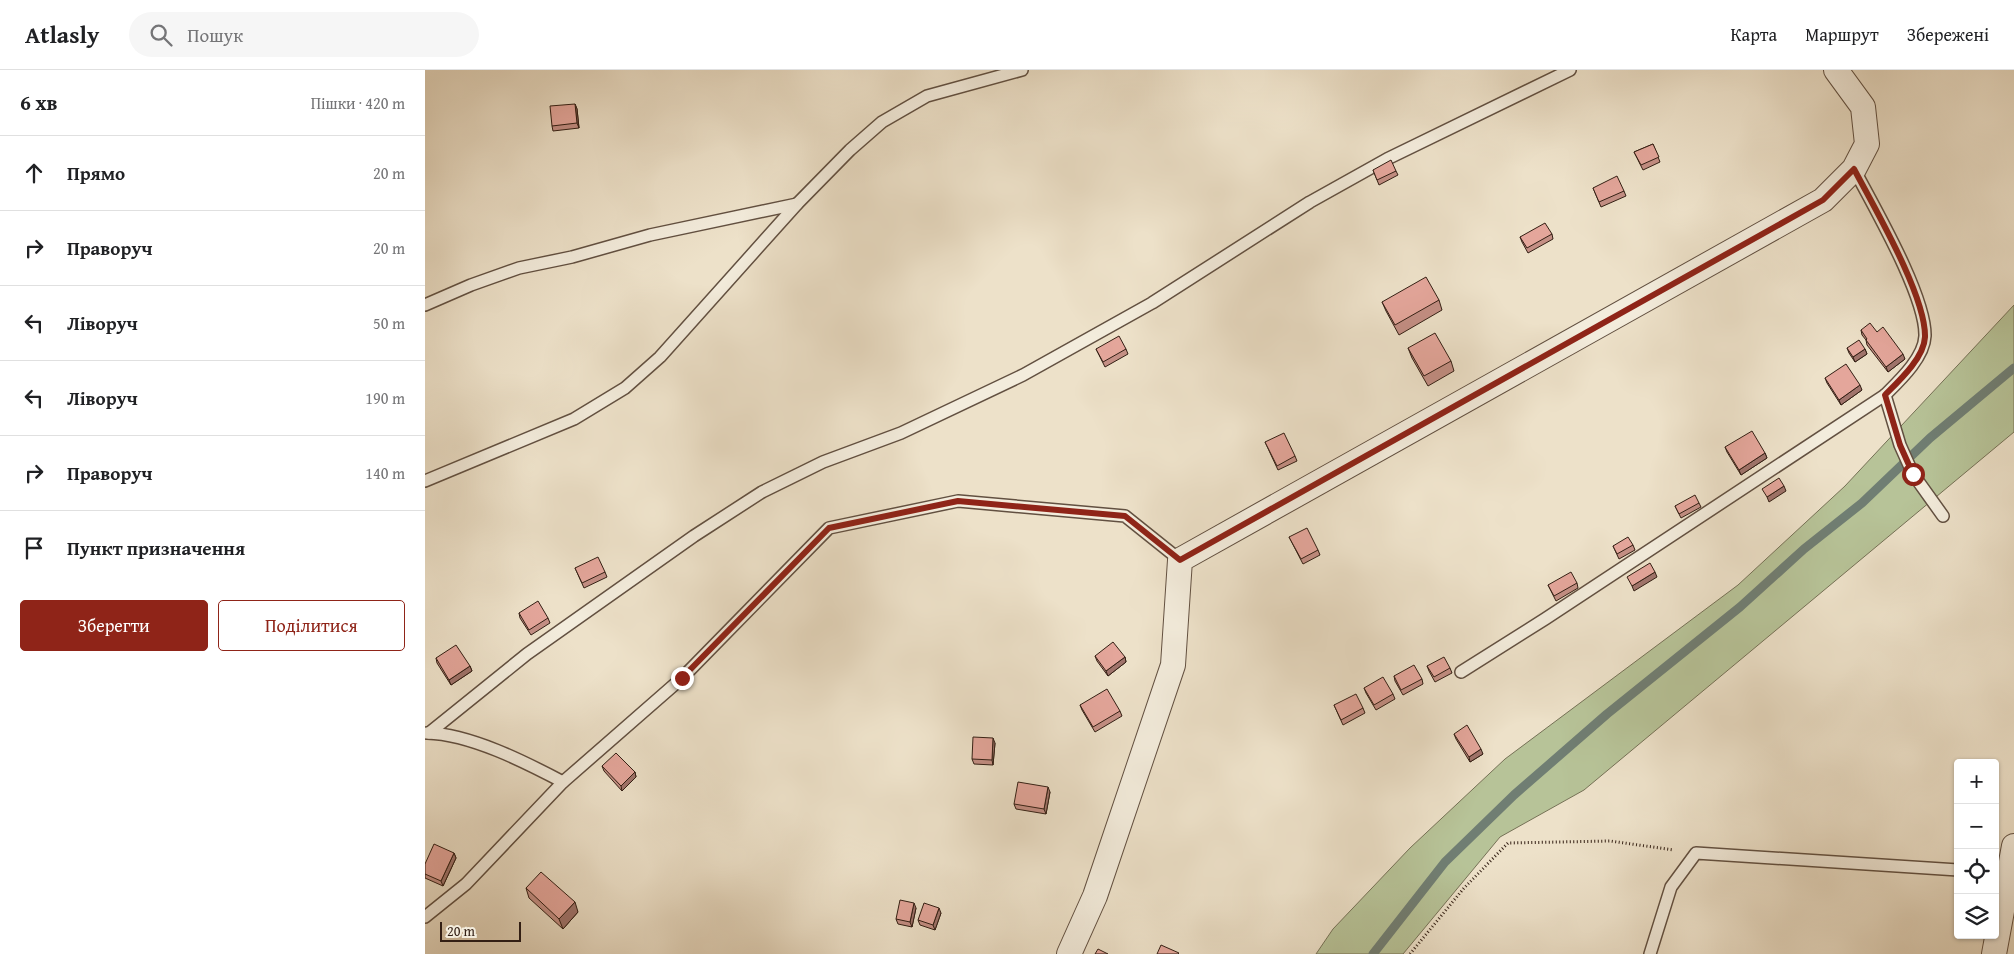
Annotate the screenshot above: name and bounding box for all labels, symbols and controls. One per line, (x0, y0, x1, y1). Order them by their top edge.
search box (129, 12, 479, 57)
text: Atlasly (25, 17, 99, 52)
icon: search (147, 21, 175, 49)
text: Пошук (187, 21, 243, 49)
text: Карта (1731, 21, 1777, 48)
text: Маршрут (1805, 21, 1879, 48)
text: Збережені (1907, 21, 1989, 48)
text: 6 хв (20, 87, 58, 118)
text: Пішки · 420 m (311, 91, 405, 115)
icon: ahead (20, 159, 48, 187)
text: Прямо (67, 159, 125, 187)
text: 20 m (373, 161, 405, 185)
icon: right (20, 234, 48, 262)
text: Праворуч (67, 234, 152, 262)
text: 20 m (373, 236, 405, 260)
icon: left (20, 309, 48, 337)
text: Ліворуч (67, 309, 138, 337)
text: 50 m (373, 311, 405, 335)
icon: left (20, 384, 48, 412)
text: Ліворуч (67, 384, 138, 412)
text: 190 m (365, 386, 405, 410)
icon: right (20, 459, 48, 487)
text: Праворуч (67, 459, 152, 487)
text: 140 m (365, 461, 405, 485)
route start (1902, 463, 1925, 486)
icon: arrive (20, 534, 48, 562)
text: Пункт призначення (67, 534, 245, 562)
button: Зберегти (20, 600, 208, 651)
button: Поділитися (218, 600, 405, 651)
route end (671, 667, 694, 690)
map controls (1954, 759, 1999, 939)
button: + (1954, 759, 1999, 804)
button: − (1954, 804, 1999, 849)
button: locate (1954, 849, 1999, 894)
button: layers (1954, 894, 1999, 939)
scale bar (440, 919, 521, 942)
text: 20 m (447, 921, 475, 941)

